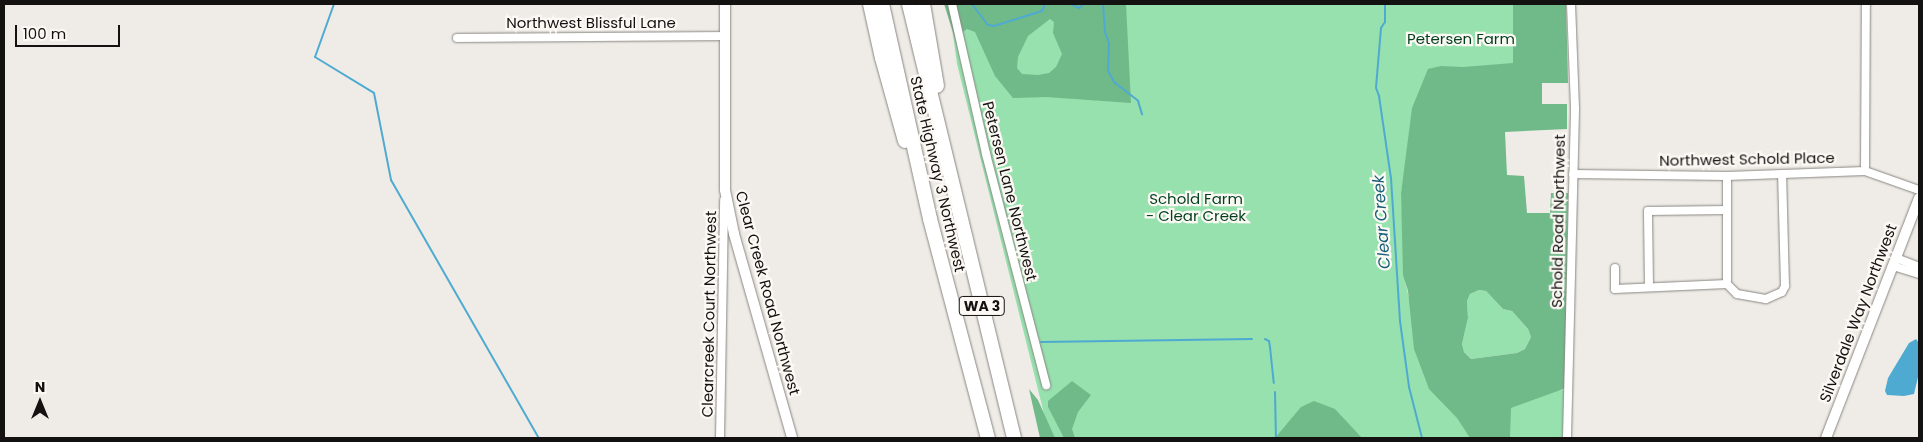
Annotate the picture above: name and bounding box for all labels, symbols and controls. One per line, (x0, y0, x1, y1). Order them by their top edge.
street label: Northwest Blissful Lane (506, 14, 676, 32)
scale bar (18, 15, 122, 47)
text: 100 m (23, 23, 66, 44)
park label: Petersen Farm (1407, 30, 1515, 48)
street label: State Highway 3 Northwest (907, 74, 969, 274)
street label: Petersen Lane Northwest (979, 99, 1041, 283)
street label: Schold Road Northwest (1547, 134, 1569, 308)
street label: Northwest Schold Place (1659, 148, 1835, 170)
water label: Clear Creek (1369, 174, 1395, 270)
street label: Clear Creek Road Northwest (732, 189, 804, 397)
park label: Schold Farm - Clear Creek (1146, 189, 1246, 224)
street label: Clearcreek Court Northwest (698, 210, 720, 418)
street label: Silverdale Way Northwest (1816, 221, 1900, 405)
road number: WA 3 (958, 294, 1006, 318)
north arrow (15, 377, 65, 427)
text: N (35, 377, 45, 397)

